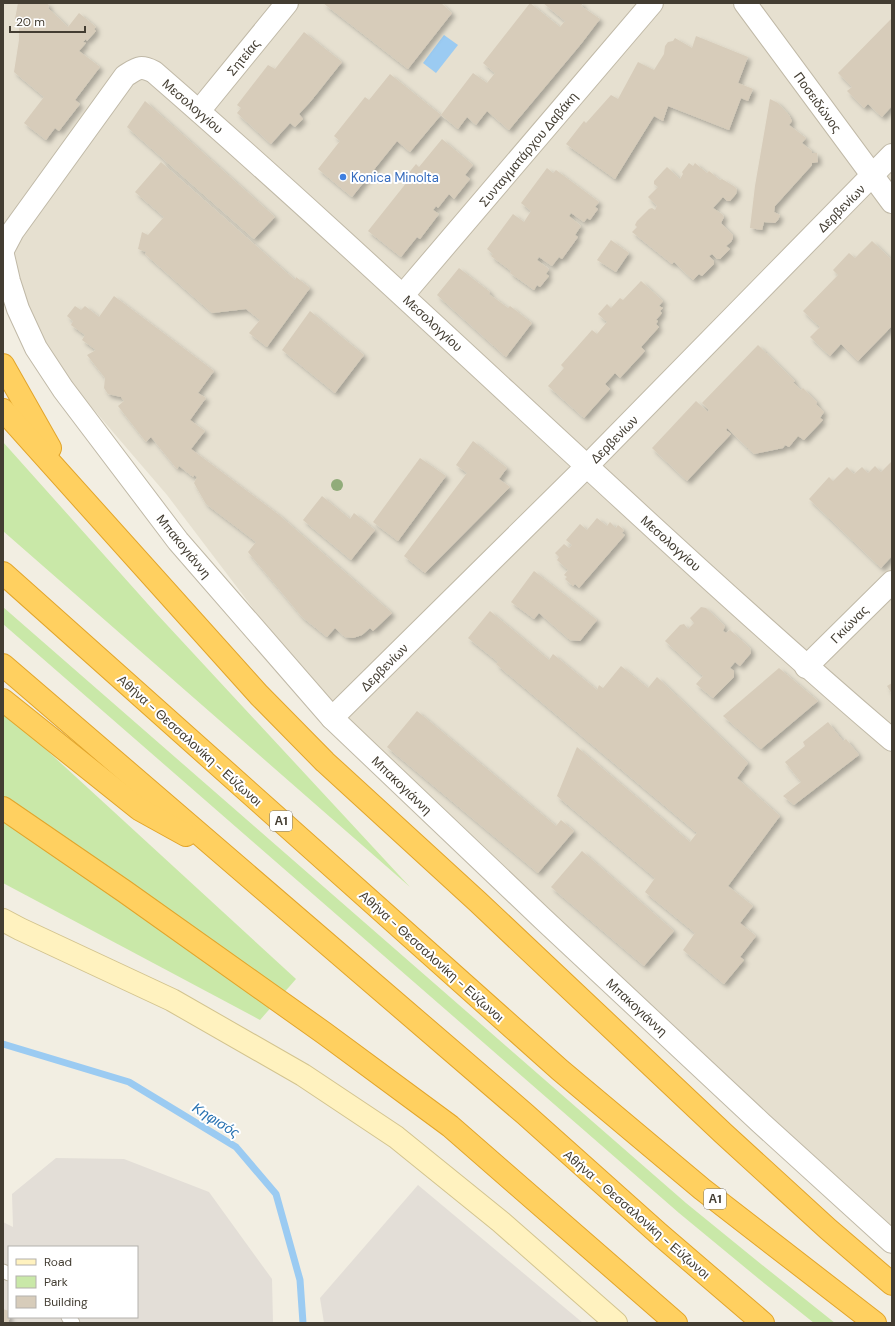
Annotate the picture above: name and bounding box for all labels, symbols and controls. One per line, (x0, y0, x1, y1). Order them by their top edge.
scale bar (10, 8, 85, 34)
text: 20 m (16, 14, 45, 30)
street label: Σητείας (223, 35, 264, 79)
street label: Ποσειδώνος (790, 69, 845, 136)
street label: Μεσολογγίου (159, 75, 227, 138)
street label: Συνταγματάρχου Δαβάκη (475, 88, 581, 210)
place label: Konica Minolta (351, 169, 439, 186)
marker: Konica Minolta (338, 172, 348, 182)
street label: Δερβενίων (814, 181, 869, 236)
street label: Μεσολογγίου (399, 291, 466, 355)
street label: Δερβενίων (587, 412, 642, 467)
street label: Μπακογιάννη (153, 511, 215, 582)
street label: Μεσολογγίου (637, 512, 704, 575)
street label: Γκιώνας (827, 602, 872, 647)
street label: Δερβενίων (357, 640, 412, 695)
street label: Αθήνα - Θεσσαλονίκη - Εύζωνοι (114, 671, 266, 810)
street label: Μπακογιάννη (368, 752, 435, 818)
road number: Α1 (270, 811, 292, 831)
street label: Αθήνα - Θεσσαλονίκη - Εύζωνοι (356, 887, 508, 1026)
street label: Μπακογιάννη (603, 975, 671, 1040)
water label: Κηφισός (189, 1098, 243, 1142)
street label: Αθήνα - Θεσσαλονίκη - Εύζωνοι (560, 1146, 713, 1283)
road number: Α1 (704, 1189, 726, 1209)
legend (8, 1246, 138, 1318)
text: Road (44, 1254, 72, 1270)
text: Park (44, 1274, 68, 1290)
text: Building (44, 1294, 88, 1310)

